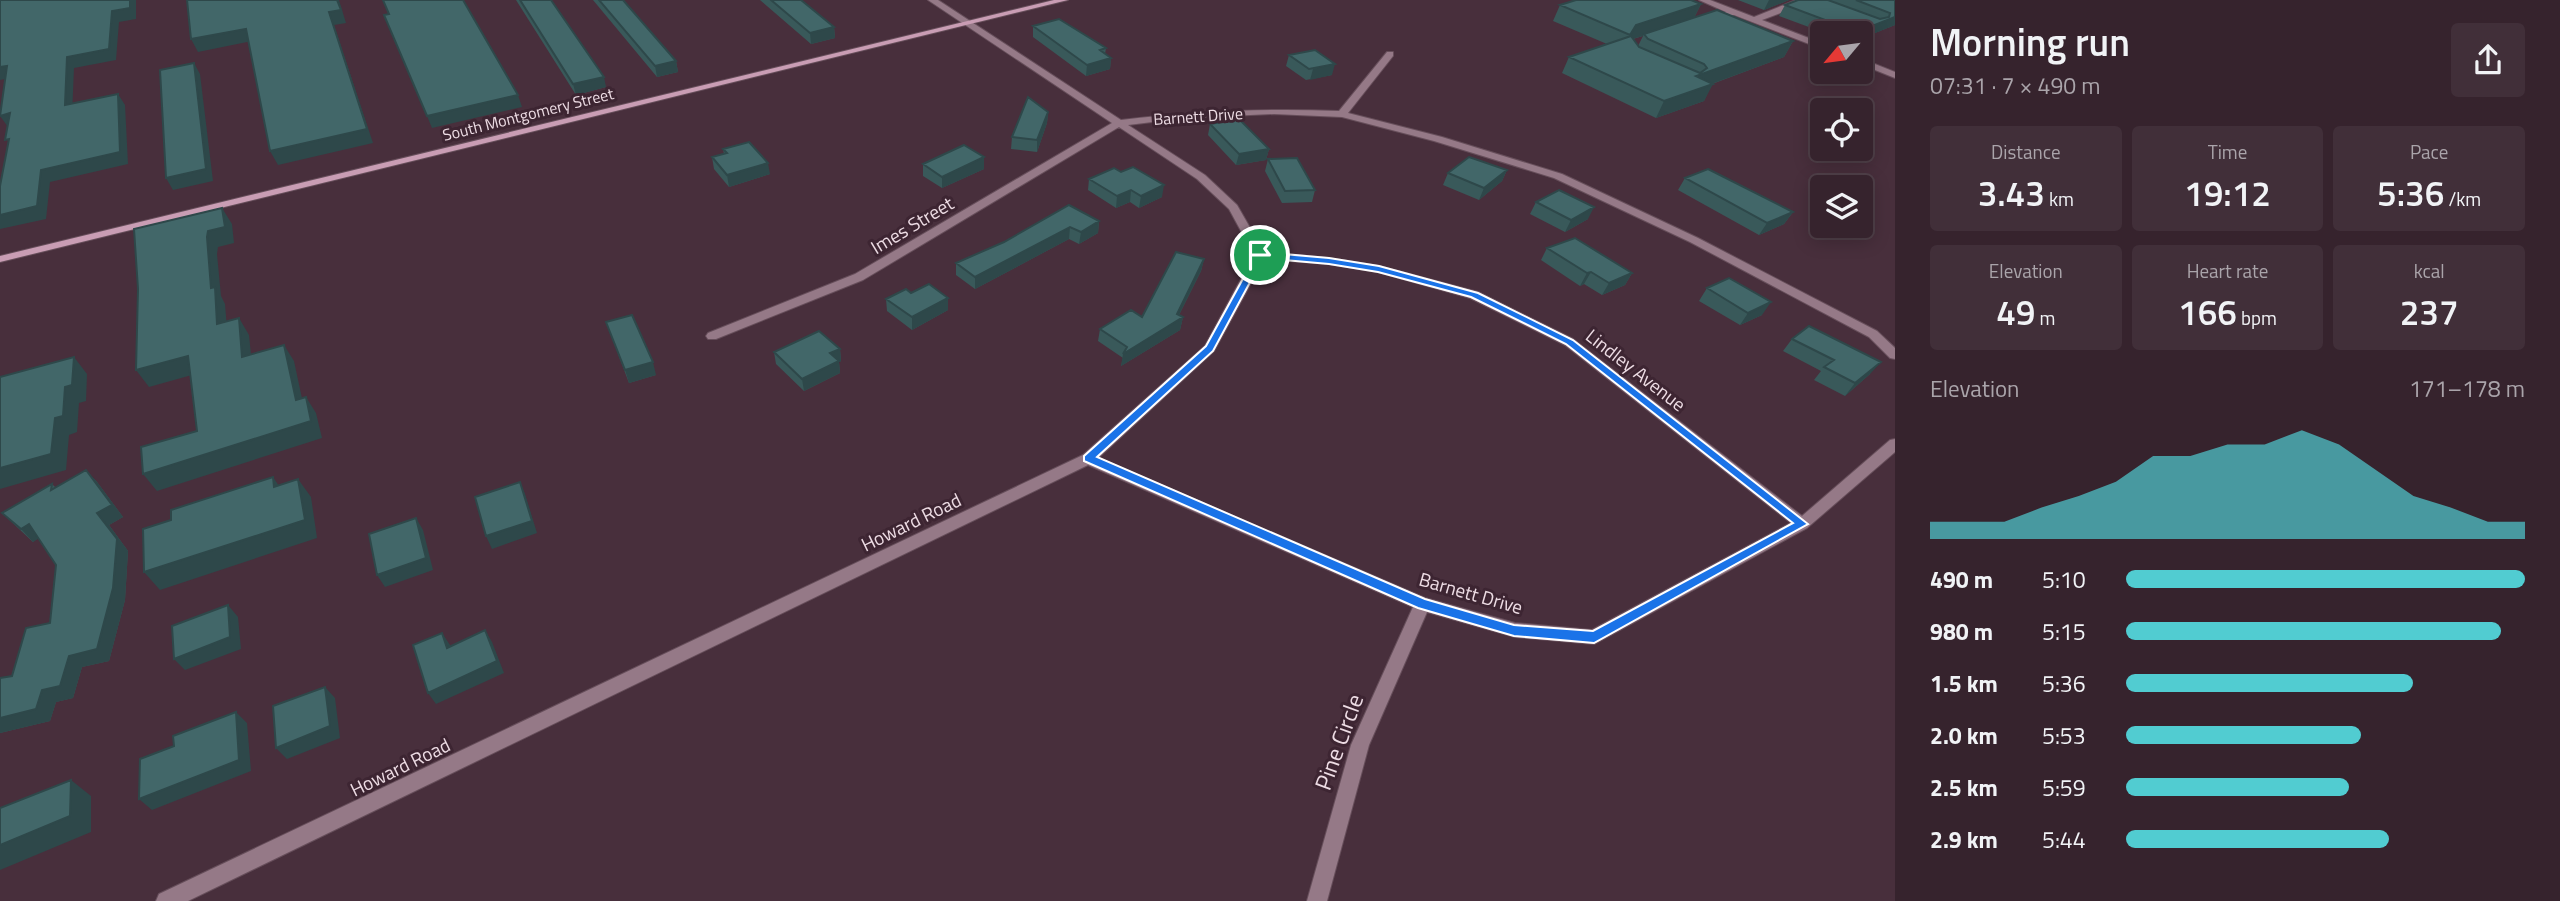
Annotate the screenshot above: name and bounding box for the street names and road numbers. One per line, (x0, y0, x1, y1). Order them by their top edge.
street label: South Montgomery Street (440, 81, 616, 147)
street label: Barnett Drive (1152, 101, 1244, 131)
street label: Imes Street (865, 188, 959, 261)
street label: Lindley Avenue (1580, 321, 1693, 418)
street label: Howard Road (856, 485, 966, 558)
street label: Barnett Drive (1416, 564, 1526, 621)
street label: Pine Circle (1305, 689, 1372, 795)
street label: Howard Road (345, 730, 455, 803)

